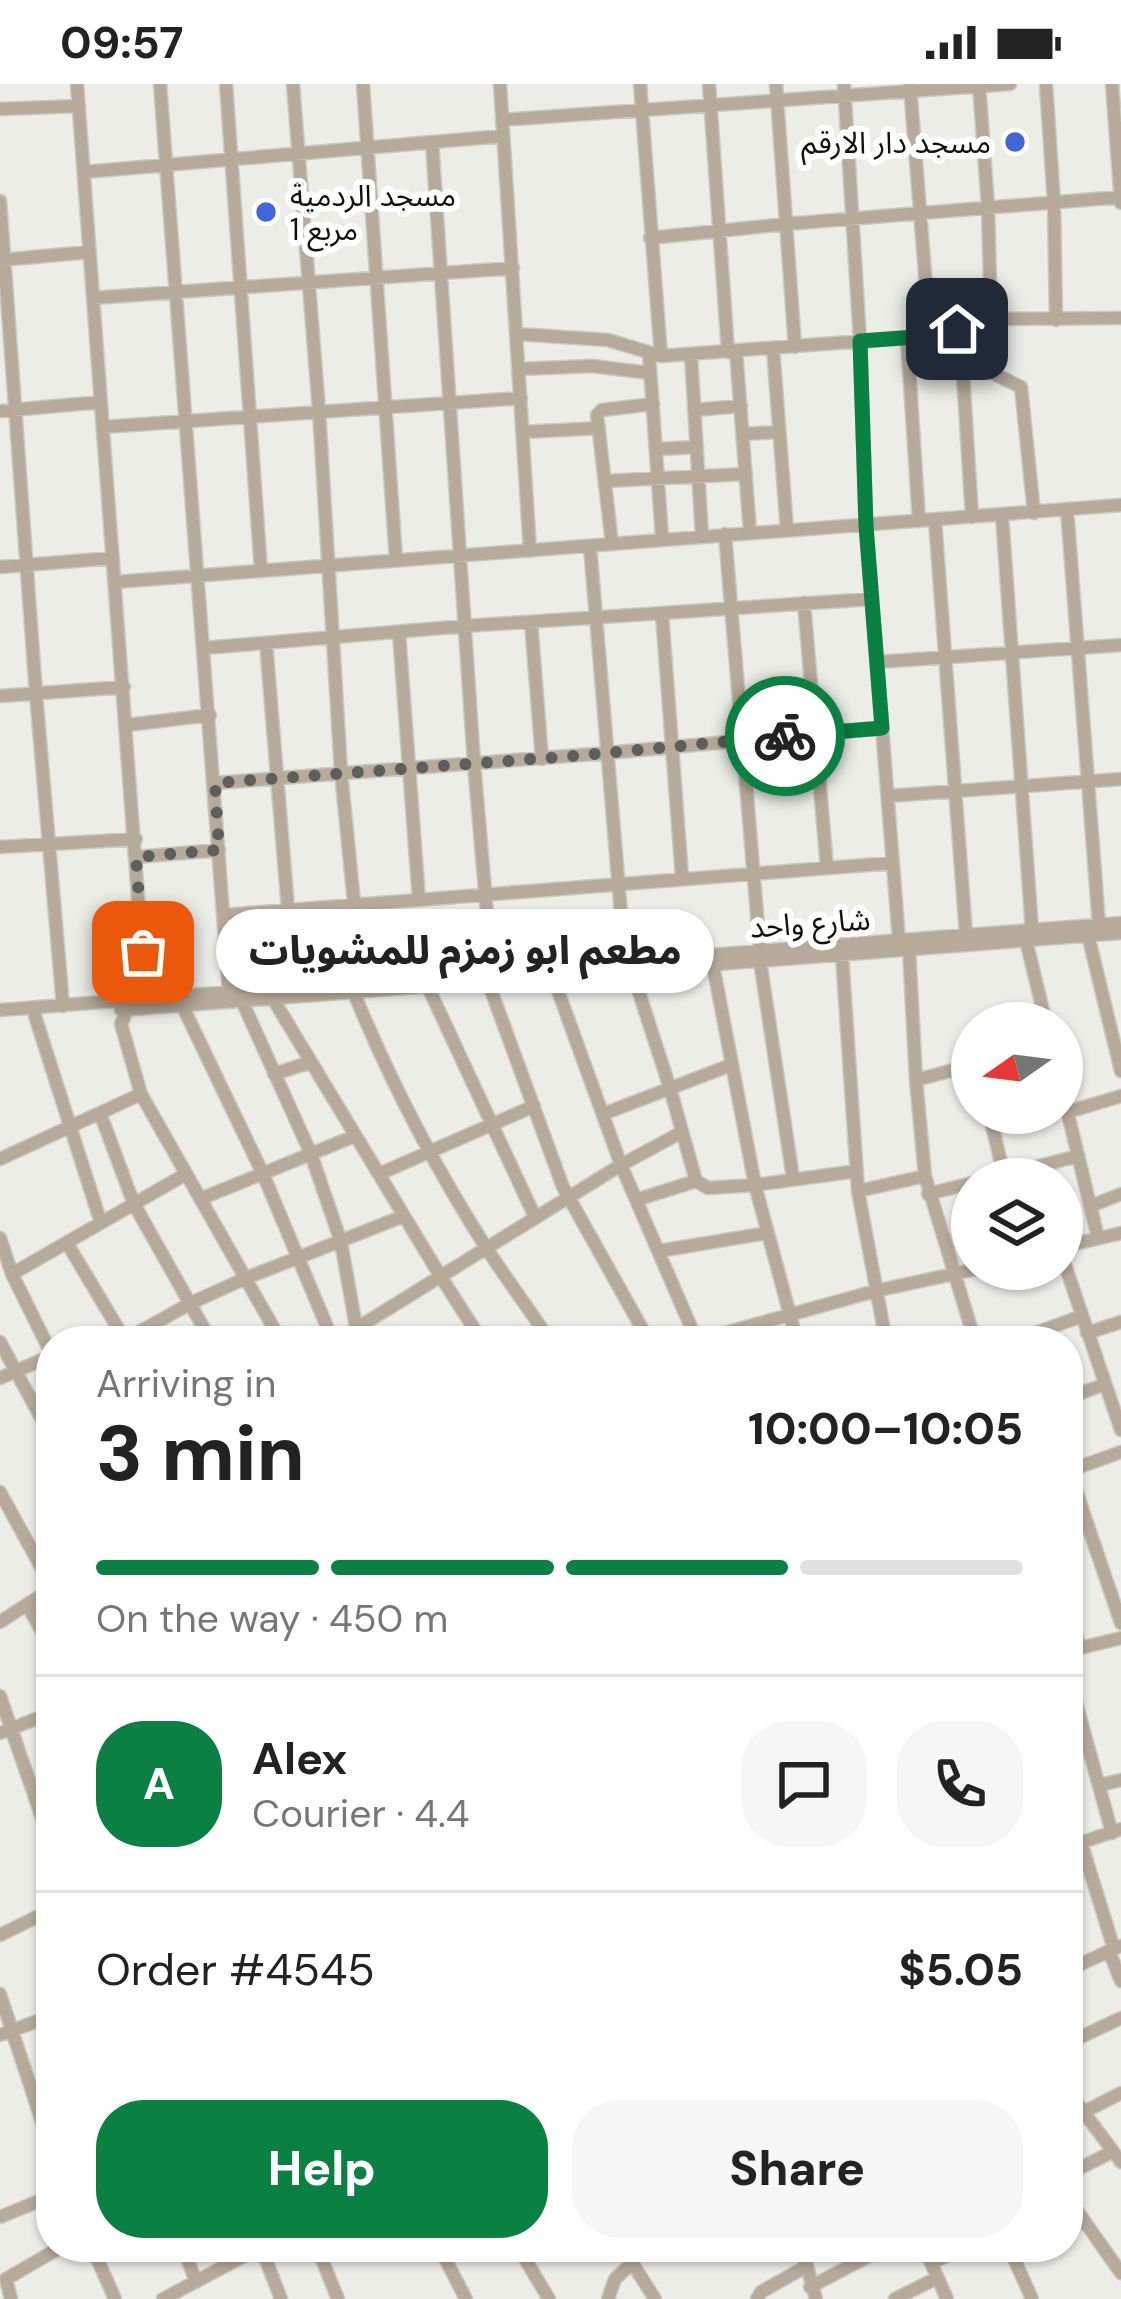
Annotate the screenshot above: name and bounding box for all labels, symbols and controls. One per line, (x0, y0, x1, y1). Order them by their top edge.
text: 09:57 (60, 13, 184, 72)
place label: مسجد دار الارقم (801, 123, 991, 166)
marker: مسجد دار الارقم (1002, 129, 1028, 155)
place label: مسجد الردمية مربع 1 (290, 176, 456, 252)
marker: مسجد الردمية مربع 1 (253, 199, 279, 225)
pin (906, 278, 1008, 380)
icon: home (924, 296, 990, 362)
courier (725, 676, 845, 796)
icon: bike (752, 703, 818, 769)
street label: شارع واحد (748, 899, 872, 950)
pin (92, 901, 194, 1003)
callout: مطعم ابو زمزم للمشويات (215, 910, 713, 994)
icon: bag (110, 919, 176, 985)
text: مطعم ابو زمزم للمشويات (248, 925, 682, 976)
north arrow (951, 1002, 1083, 1134)
map controls (951, 1002, 1083, 1290)
button: layers (951, 1158, 1083, 1290)
text: Arriving in (96, 1358, 276, 1409)
text: 10:00–10:05 (748, 1399, 1023, 1458)
text: 3 min (96, 1403, 305, 1504)
text: On the way · 450 m (96, 1593, 448, 1644)
button: chat (741, 1721, 867, 1847)
button: phone (897, 1721, 1023, 1847)
text: Alex (252, 1729, 347, 1788)
text: A (143, 1754, 175, 1813)
text: Courier · 4.4 (252, 1788, 469, 1839)
text: Order #4545 (96, 1940, 375, 1999)
text: $5.05 (899, 1940, 1023, 1999)
button: Help (96, 2100, 548, 2238)
button: Share (572, 2100, 1023, 2238)

